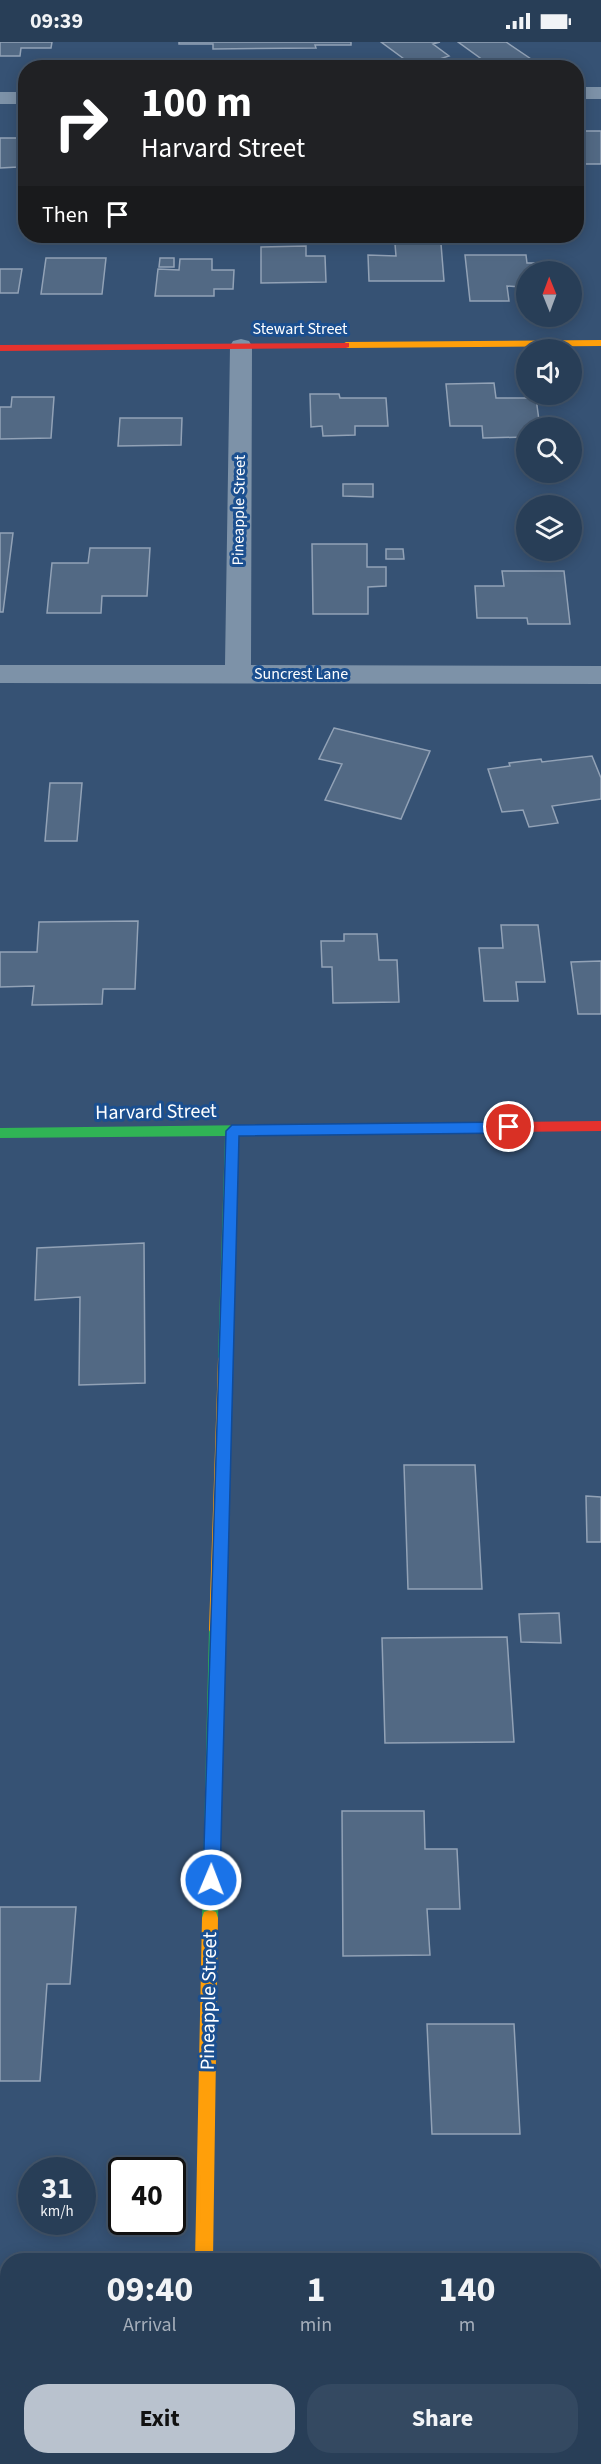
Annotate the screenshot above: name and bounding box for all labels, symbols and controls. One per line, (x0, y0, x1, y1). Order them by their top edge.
text: 09:39 (30, 5, 83, 37)
text: 100 m (141, 73, 252, 133)
icon: right (42, 84, 120, 162)
text: Harvard Street (141, 129, 305, 168)
icon: arrive (101, 198, 134, 231)
text: Then (42, 199, 89, 231)
north arrow (516, 261, 582, 327)
map controls (516, 261, 582, 561)
street label: Stewart Street (252, 318, 348, 340)
button: sound (516, 339, 582, 405)
button: search (516, 417, 582, 483)
street label: Pineapple Street (227, 454, 251, 565)
button: layers (516, 495, 582, 561)
street label: Suncrest Lane (254, 663, 348, 685)
street label: Harvard Street (95, 1097, 217, 1127)
pin (483, 1101, 534, 1152)
icon: arrive (492, 1110, 525, 1143)
position arrow (179, 1848, 243, 1912)
street label: Pineapple Street (194, 1931, 224, 2070)
speed limit sign: 40 (108, 2157, 186, 2235)
text: 31 (41, 2167, 73, 2210)
text: km/h (40, 2201, 74, 2222)
text: 09:40 (106, 2264, 193, 2315)
text: 1 (306, 2264, 325, 2315)
text: 140 (439, 2264, 496, 2315)
text: Arrival (123, 2311, 177, 2339)
text: min (300, 2311, 332, 2339)
text: m (459, 2311, 475, 2339)
button: Exit (24, 2384, 295, 2453)
button: Share (307, 2384, 578, 2453)

